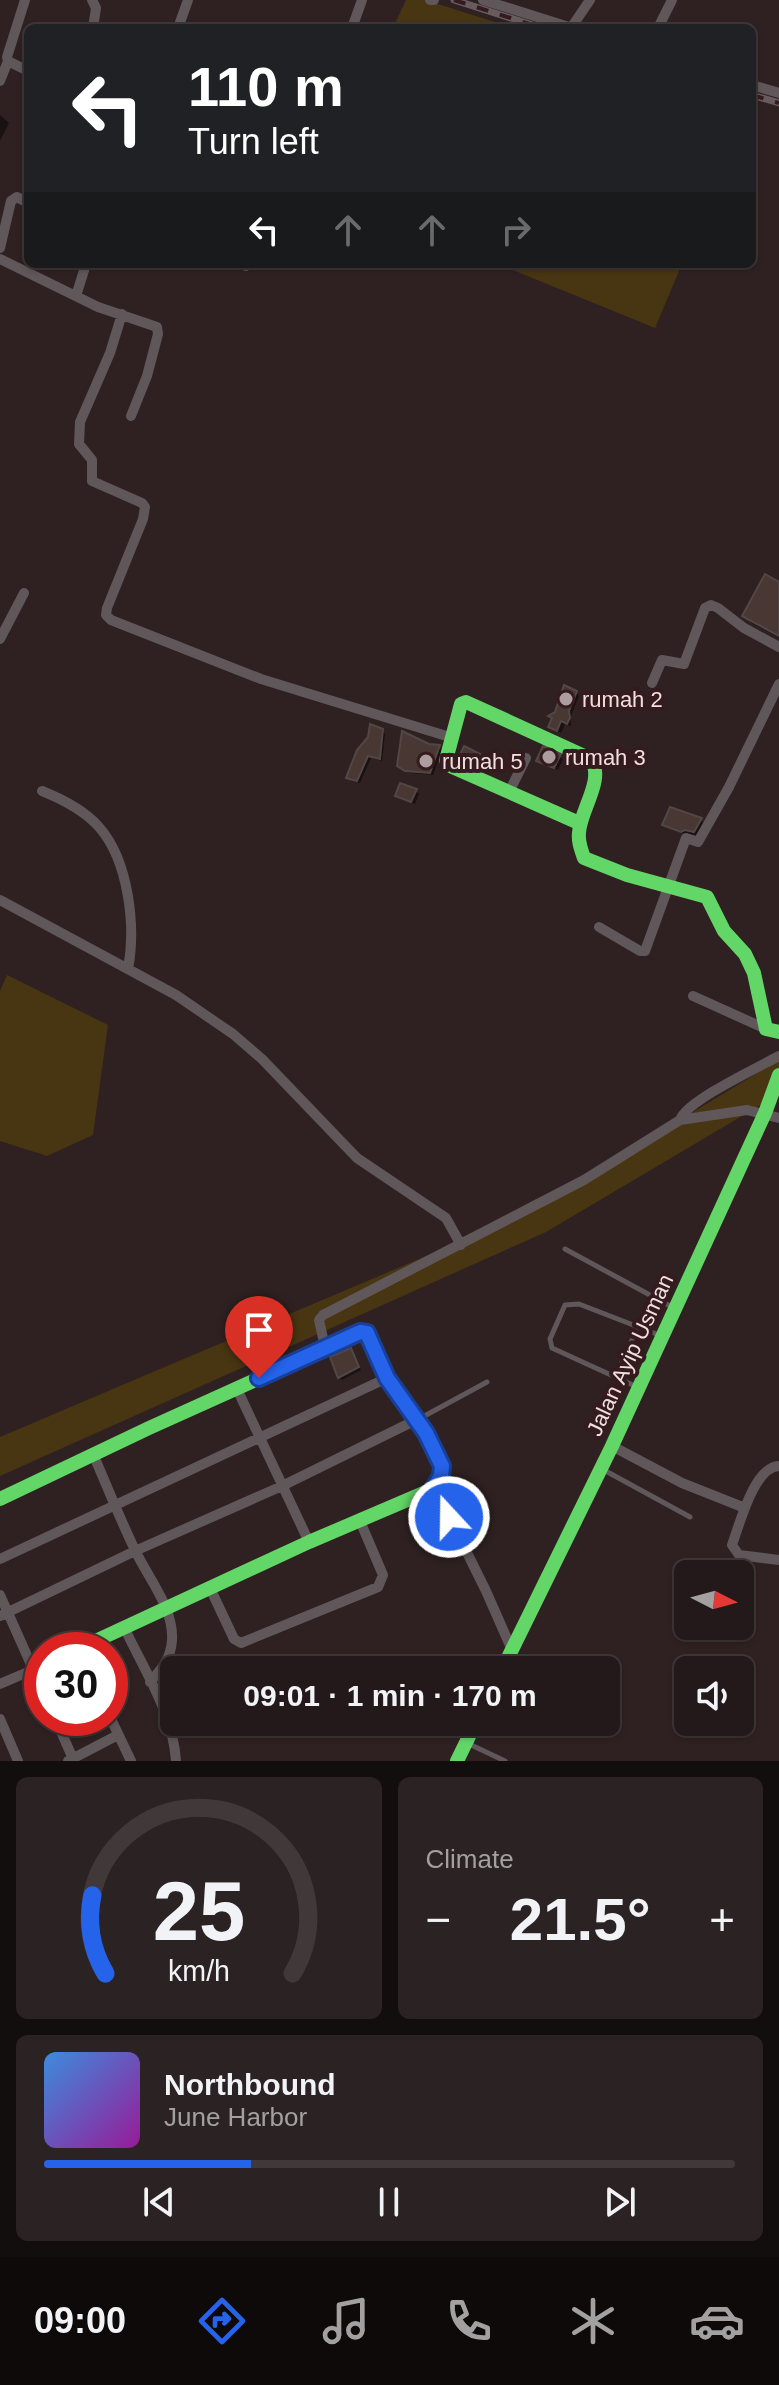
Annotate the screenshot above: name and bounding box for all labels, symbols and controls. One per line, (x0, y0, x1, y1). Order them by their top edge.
text: 110 m (188, 55, 344, 118)
icon: left (56, 56, 160, 160)
text: Turn left (188, 121, 319, 162)
icon: left (242, 208, 286, 252)
icon: ahead (326, 208, 370, 252)
icon: ahead (410, 208, 454, 252)
icon: right (494, 208, 538, 252)
place label: rumah 2 (582, 687, 663, 712)
marker: rumah 2 (557, 690, 575, 708)
place label: rumah 3 (565, 745, 646, 770)
marker: rumah 3 (540, 748, 558, 766)
place label: rumah 5 (442, 749, 523, 774)
marker: rumah 5 (417, 752, 435, 770)
street label: Jalan Ayip Usman (582, 1270, 678, 1440)
pin (225, 1296, 293, 1378)
icon: arrive (237, 1308, 281, 1352)
position arrow (407, 1475, 491, 1559)
north arrow (674, 1560, 754, 1640)
map controls (674, 1560, 754, 1736)
speed limit sign: 30 (24, 1632, 128, 1736)
button: sound (674, 1656, 754, 1736)
text: 09:01 · 1 min · 170 m (243, 1679, 537, 1712)
text: Climate (426, 1844, 514, 1874)
text: 25 (152, 1865, 245, 1958)
text: 21.5° (510, 1886, 651, 1953)
text: − (426, 1895, 451, 1944)
text: + (709, 1895, 735, 1944)
text: km/h (168, 1955, 230, 1987)
text: Northbound (164, 2068, 336, 2101)
text: June Harbor (164, 2102, 307, 2132)
icon: previous (137, 2180, 181, 2224)
icon: pause (367, 2180, 411, 2224)
icon: next (598, 2180, 642, 2224)
icon: directions (194, 2293, 250, 2349)
icon: music (318, 2293, 374, 2349)
icon: phone (441, 2293, 497, 2349)
icon: climate (565, 2293, 621, 2349)
icon: car (689, 2293, 745, 2349)
text: 09:00 (34, 2300, 126, 2341)

